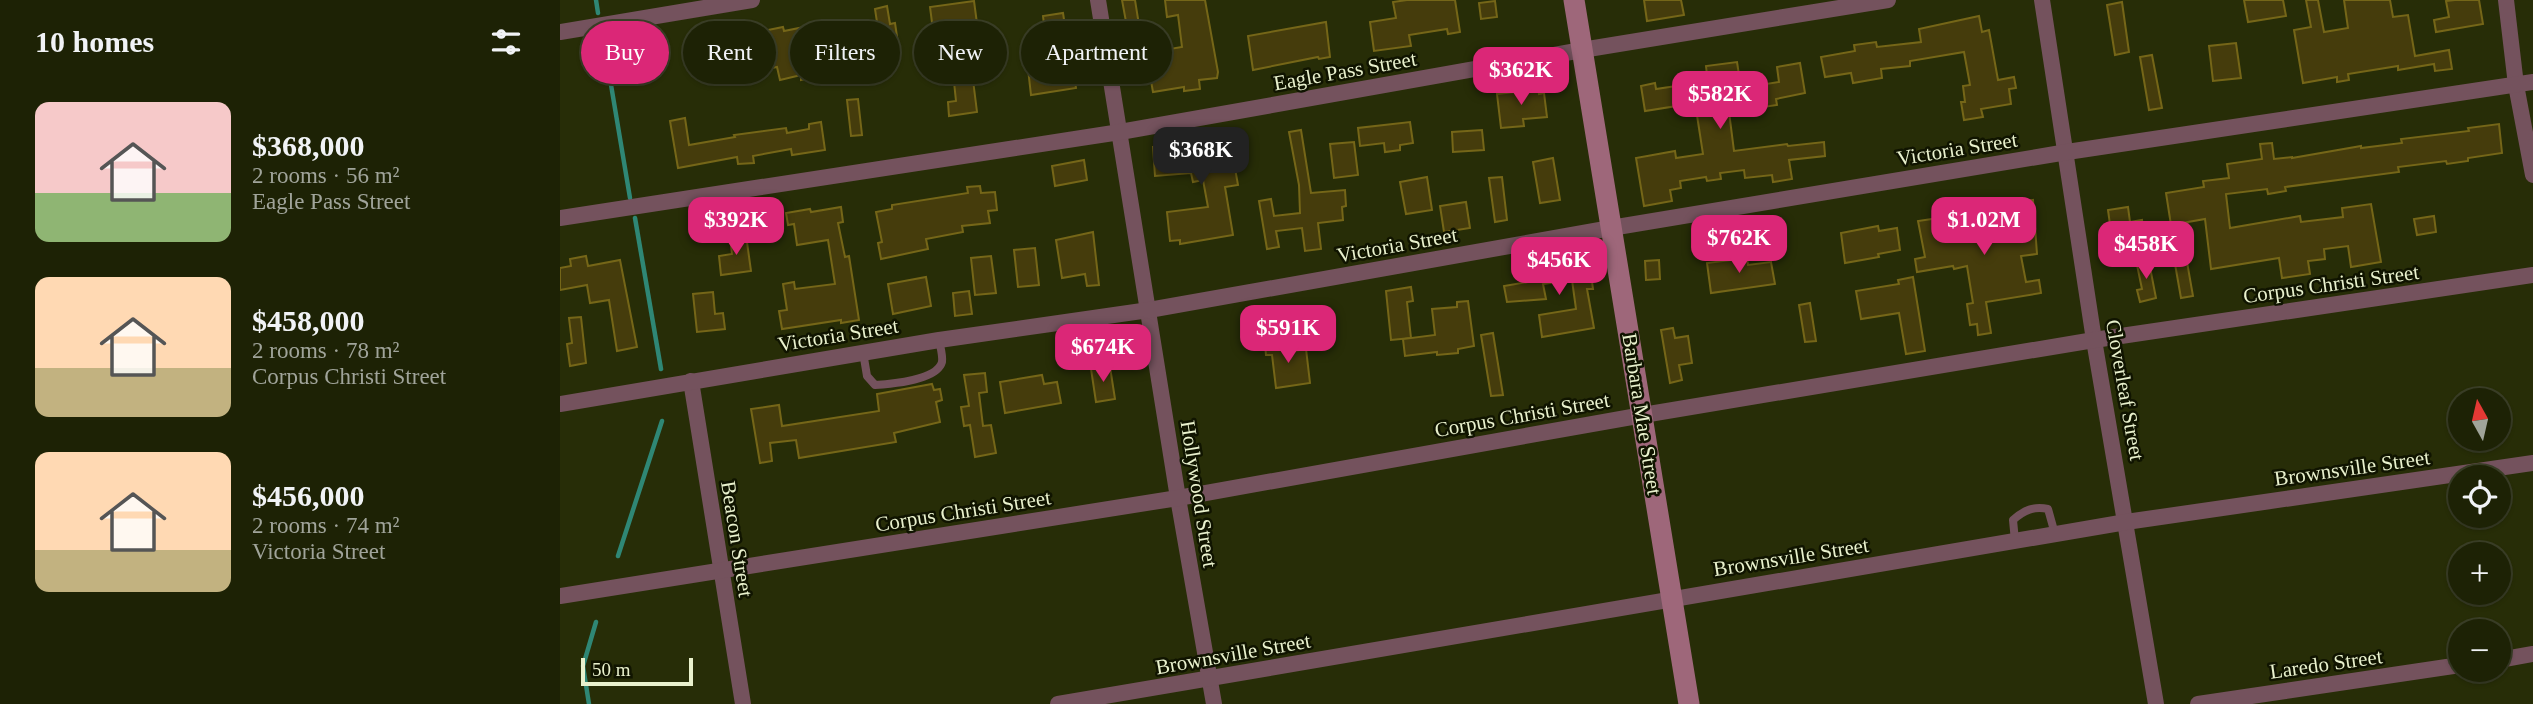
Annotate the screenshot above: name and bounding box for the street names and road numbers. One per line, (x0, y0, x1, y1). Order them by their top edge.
street label: Eagle Pass Street (1272, 47, 1418, 95)
street label: Victoria Street (1895, 128, 2019, 170)
street label: Victoria Street (1335, 223, 1459, 267)
street label: Corpus Christi Street (2242, 260, 2421, 308)
street label: Victoria Street (776, 314, 900, 356)
street label: Cloverleaf Street (2101, 318, 2149, 463)
street label: Barbara Mae Street (1617, 331, 1667, 497)
street label: Corpus Christi Street (1433, 388, 1612, 442)
street label: Hollywood Street (1176, 419, 1223, 569)
street label: Brownsville Street (2273, 445, 2432, 491)
street label: Beacon Street (716, 479, 758, 599)
street label: Corpus Christi Street (874, 485, 1053, 537)
street label: Brownsville Street (1712, 533, 1871, 581)
street label: Brownsville Street (1154, 629, 1312, 679)
street label: Laredo Street (2268, 644, 2384, 684)

